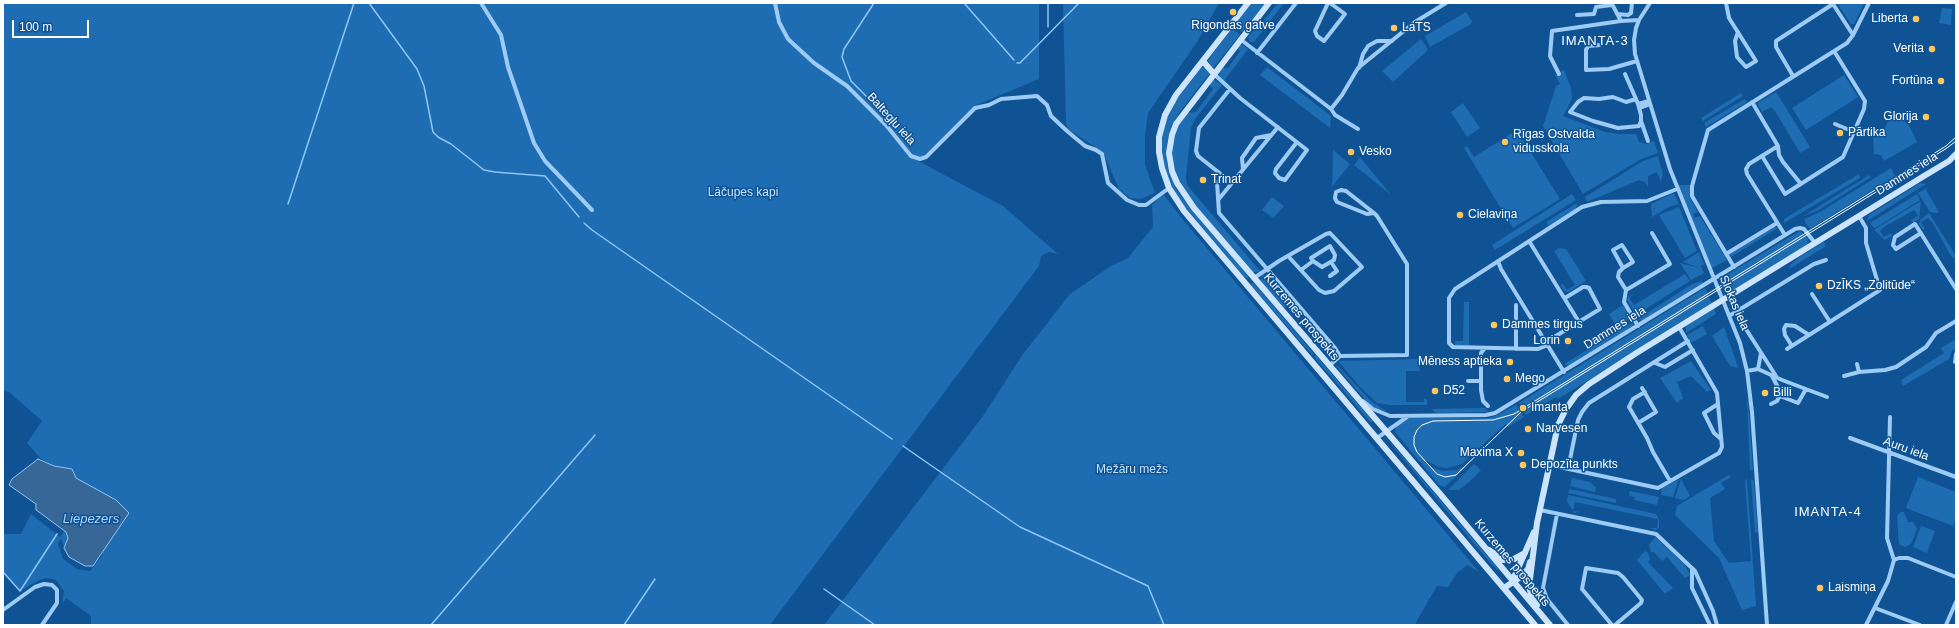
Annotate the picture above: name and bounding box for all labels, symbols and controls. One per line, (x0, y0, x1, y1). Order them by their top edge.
marker: Rigondas gatve (1228, 7, 1238, 17)
scale bar (14, 12, 91, 38)
place label: Liberta (1871, 12, 1908, 26)
marker: Liberta (1911, 14, 1921, 24)
place label: Rigondas gatve (1191, 19, 1275, 33)
text: 100 m (19, 20, 52, 34)
place label: LaTS (1402, 21, 1431, 35)
marker: LaTS (1389, 23, 1399, 33)
district label: IMANTA-3 (1561, 33, 1629, 49)
place label: Verita (1893, 42, 1924, 56)
marker: Verita (1927, 44, 1937, 54)
place label: Fortūna (1892, 74, 1933, 88)
marker: Fortūna (1936, 76, 1946, 86)
street label: Baltegļu iela (864, 90, 918, 148)
place label: Glorija (1883, 110, 1918, 124)
marker: Glorija (1921, 112, 1931, 122)
place label: Pārtika (1848, 126, 1885, 140)
place label: Rīgas Ostvalda vidusskola (1513, 128, 1595, 156)
marker: Pārtika (1835, 128, 1845, 138)
marker: Rīgas Ostvalda vidusskola (1500, 137, 1510, 147)
place label: Vesko (1359, 145, 1392, 159)
marker: Vesko (1346, 147, 1356, 157)
street label: Dammes iela (1873, 149, 1941, 199)
place label: Trinat (1211, 173, 1241, 187)
marker: Trinat (1198, 175, 1208, 185)
park label: Lāčupes kapi (708, 186, 778, 200)
place label: Cielaviņa (1468, 208, 1517, 222)
marker: Cielaviņa (1455, 210, 1465, 220)
street label: Kurzemes prospekts (1260, 270, 1342, 364)
street label: Slokas iela (1716, 273, 1752, 333)
place label: DzĪKS „Zolitūde“ (1827, 279, 1915, 293)
marker: DzĪKS „Zolitūde“ (1814, 281, 1824, 291)
street label: Dammes iela (1581, 303, 1649, 353)
place label: Dammes tirgus (1502, 318, 1583, 332)
marker: Dammes tirgus (1489, 320, 1499, 330)
place label: Lorin (1533, 334, 1560, 348)
marker: Lorin (1563, 336, 1573, 346)
place label: Mēness aptieka (1418, 355, 1502, 369)
marker: Mēness aptieka (1505, 357, 1515, 367)
place label: Mego (1515, 372, 1545, 386)
marker: Mego (1502, 374, 1512, 384)
place label: D52 (1443, 384, 1465, 398)
marker: D52 (1430, 386, 1440, 396)
place label: Billi (1773, 386, 1792, 400)
marker: Billi (1760, 388, 1770, 398)
place label: Imanta (1531, 401, 1568, 415)
marker: Imanta (1518, 403, 1528, 413)
place label: Narvesen (1536, 422, 1587, 436)
marker: Narvesen (1523, 424, 1533, 434)
street label: Auru iela (1881, 434, 1931, 464)
place label: Maxima X (1460, 446, 1513, 460)
marker: Maxima X (1516, 448, 1526, 458)
place label: Depozīta punkts (1531, 458, 1618, 472)
marker: Depozīta punkts (1518, 460, 1528, 470)
park label: Mežāru mežs (1096, 463, 1168, 477)
district label: IMANTA-4 (1794, 504, 1862, 520)
water label: Liepezers (63, 511, 119, 527)
street label: Kurzemes prospekts (1471, 516, 1553, 610)
place label: Laismiņa (1828, 581, 1876, 595)
marker: Laismiņa (1815, 583, 1825, 593)

